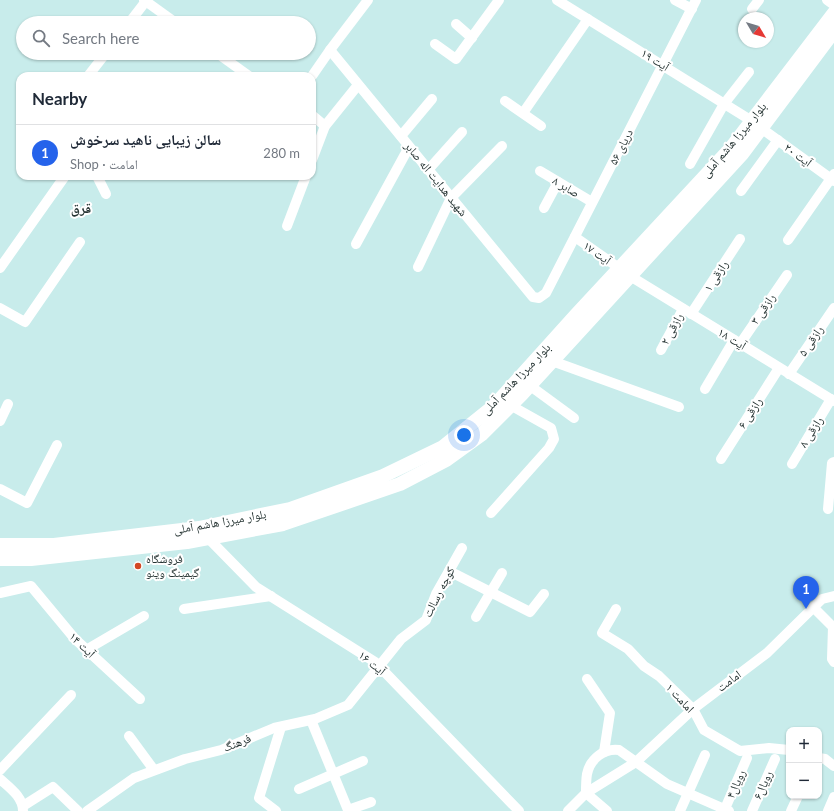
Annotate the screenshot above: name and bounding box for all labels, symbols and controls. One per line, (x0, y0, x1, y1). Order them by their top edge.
north arrow (738, 12, 774, 48)
search box (16, 16, 316, 60)
icon: search (30, 27, 52, 49)
text: Search here (62, 29, 139, 47)
street label: آیت ۱۹ (638, 45, 673, 75)
text: Nearby (32, 88, 87, 109)
street label: بلوار میرزا هاشم آملی (698, 99, 770, 181)
street label: دریای ۵۶ (605, 126, 636, 167)
text: سالن زیبایی ناهید سرخوش (70, 130, 221, 148)
street label: شهید هدایت اله صابر (401, 138, 471, 219)
street label: آیت ۲۰ (781, 140, 816, 170)
text: 1 (41, 145, 49, 161)
text: 280 m (263, 145, 300, 161)
text: Shop · امامت (70, 156, 138, 172)
street label: صابر ۸ (550, 173, 583, 201)
district label: قرق (71, 199, 91, 217)
street label: آیت ۱۷ (580, 238, 615, 268)
street label: رازقی ۱ (700, 257, 731, 294)
street label: رازقی ۳ (747, 290, 778, 327)
street label: رازقی ۲ (657, 310, 686, 347)
street label: رازقی ۵ (795, 322, 826, 359)
street label: آیت ۱۸ (715, 324, 750, 354)
street label: بلوار میرزا هاشم آملی (478, 340, 554, 418)
street label: رازقی ۶ (734, 394, 765, 431)
street label: رازقی ۸ (795, 413, 826, 450)
your location (454, 425, 474, 445)
street label: بلوار میرزا هاشم آملی (173, 506, 267, 538)
place label: فروشگاه گیمینگ وینو (146, 551, 199, 580)
marker: فروشگاه گیمینگ وینو (133, 561, 143, 571)
street label: کوچه رسالت (419, 564, 458, 620)
pin: 1 (793, 576, 819, 609)
street label: آيت ۱۴ (66, 629, 99, 661)
street label: آیت ۱۶ (356, 647, 390, 679)
street label: امامت (714, 667, 744, 695)
street label: امامت ۱ (663, 680, 698, 716)
map controls (786, 727, 822, 799)
button: + (786, 727, 822, 763)
street label: فرهنگ (221, 730, 253, 755)
button: − (786, 763, 822, 799)
street label: رویال۴ (723, 767, 749, 801)
street label: رویال۶ (750, 768, 776, 802)

